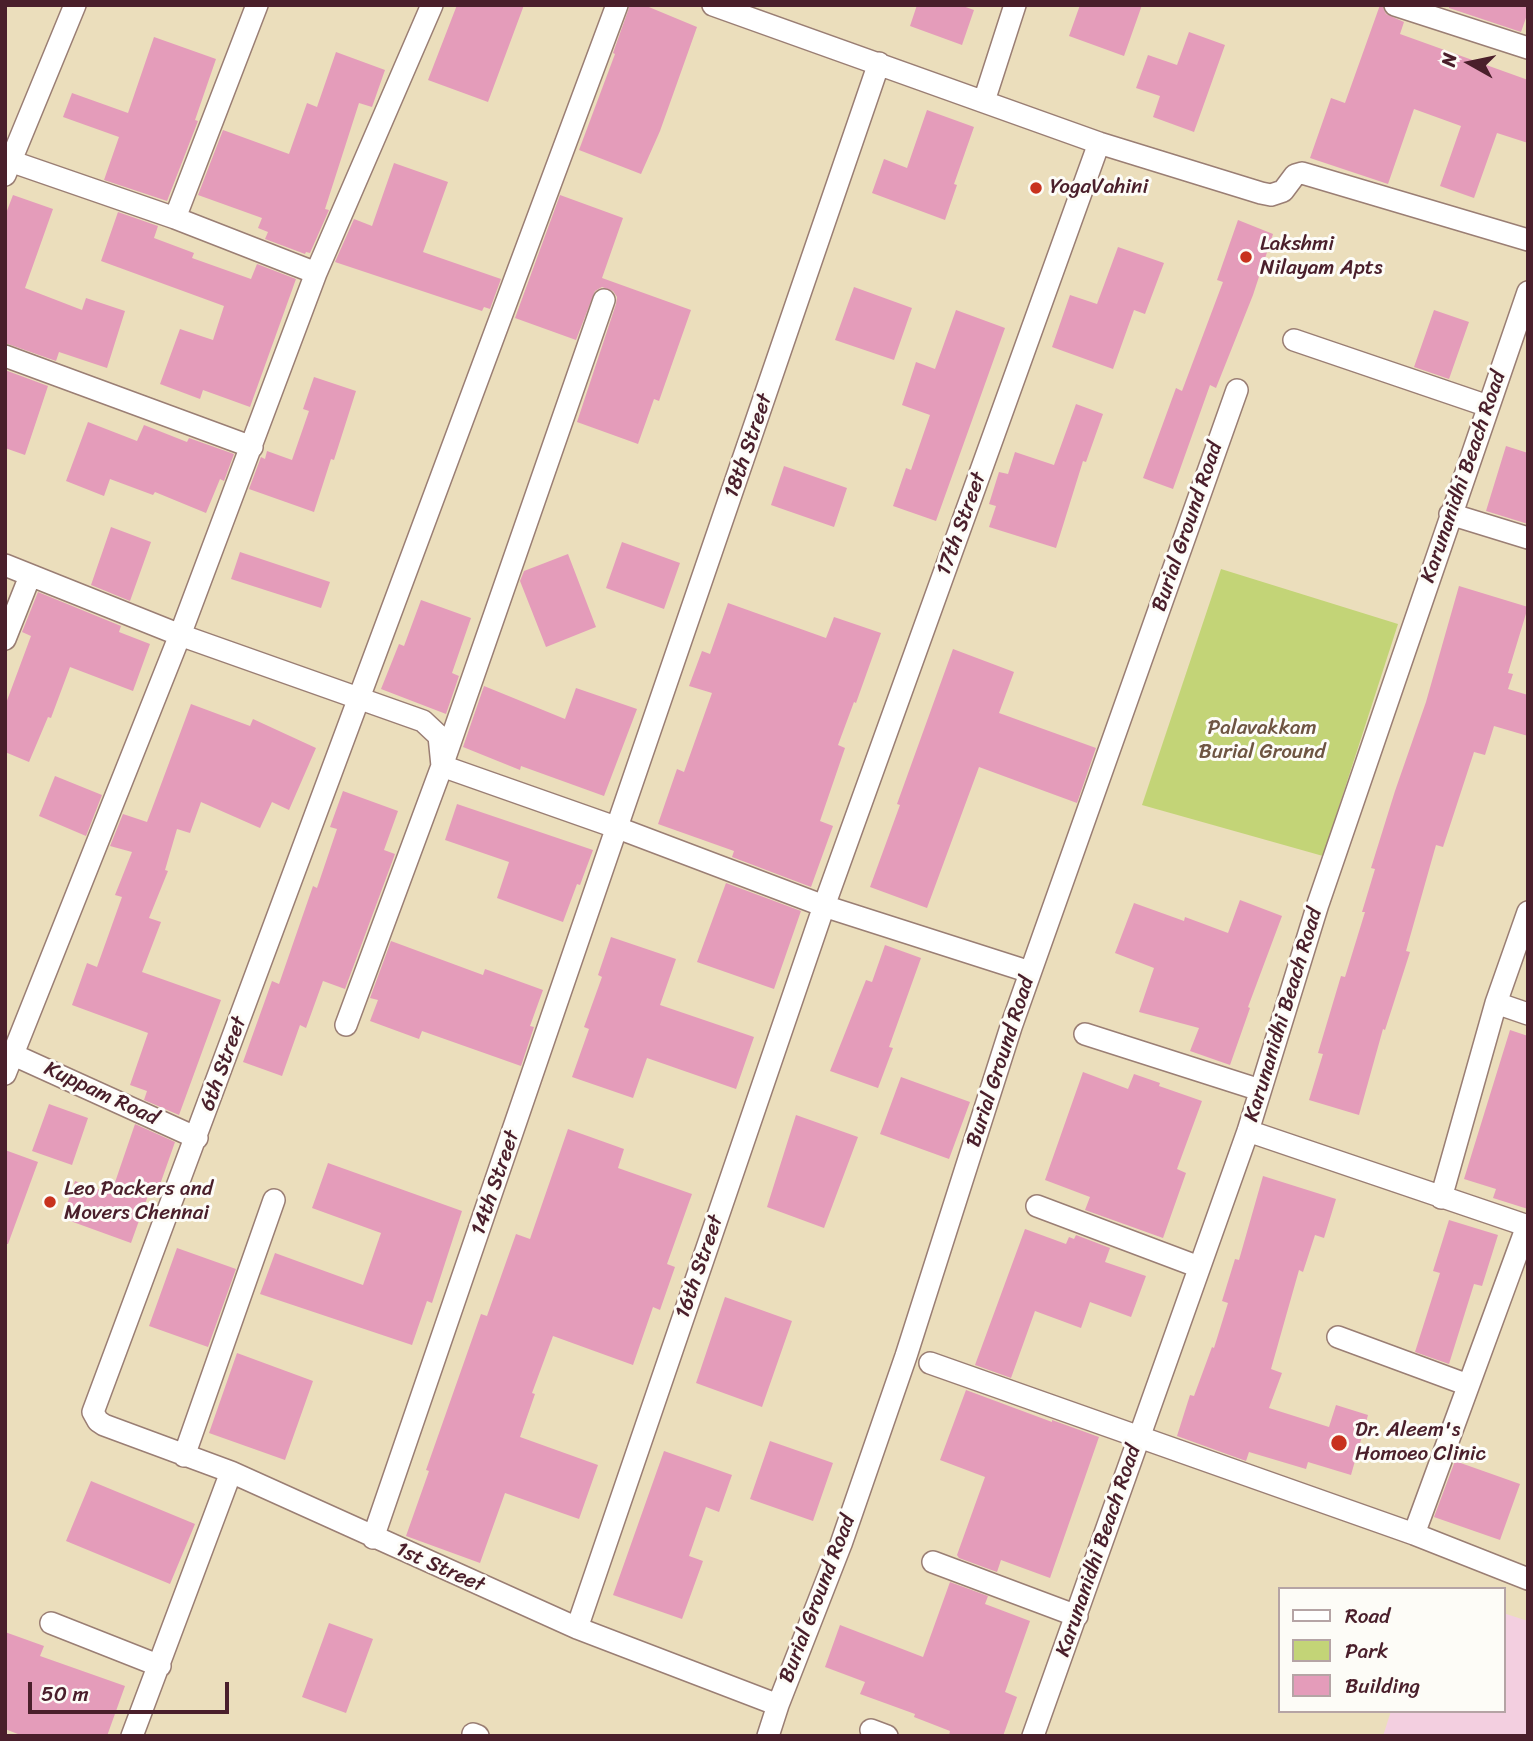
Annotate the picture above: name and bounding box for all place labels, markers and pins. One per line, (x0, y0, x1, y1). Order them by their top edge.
place label: YogaVahini (1050, 175, 1148, 201)
marker: YogaVahini (1028, 180, 1044, 196)
place label: Lakshmi Nilayam Apts (1260, 232, 1383, 282)
marker: Lakshmi Nilayam Apts (1238, 249, 1254, 265)
place label: Leo Packers and Movers Chennai (64, 1177, 213, 1227)
marker: Leo Packers and Movers Chennai (42, 1194, 58, 1210)
place label: Dr. Aleem's Homoeo Clinic (1355, 1418, 1486, 1468)
marker: Dr. Aleem's Homoeo Clinic (1329, 1433, 1349, 1453)

